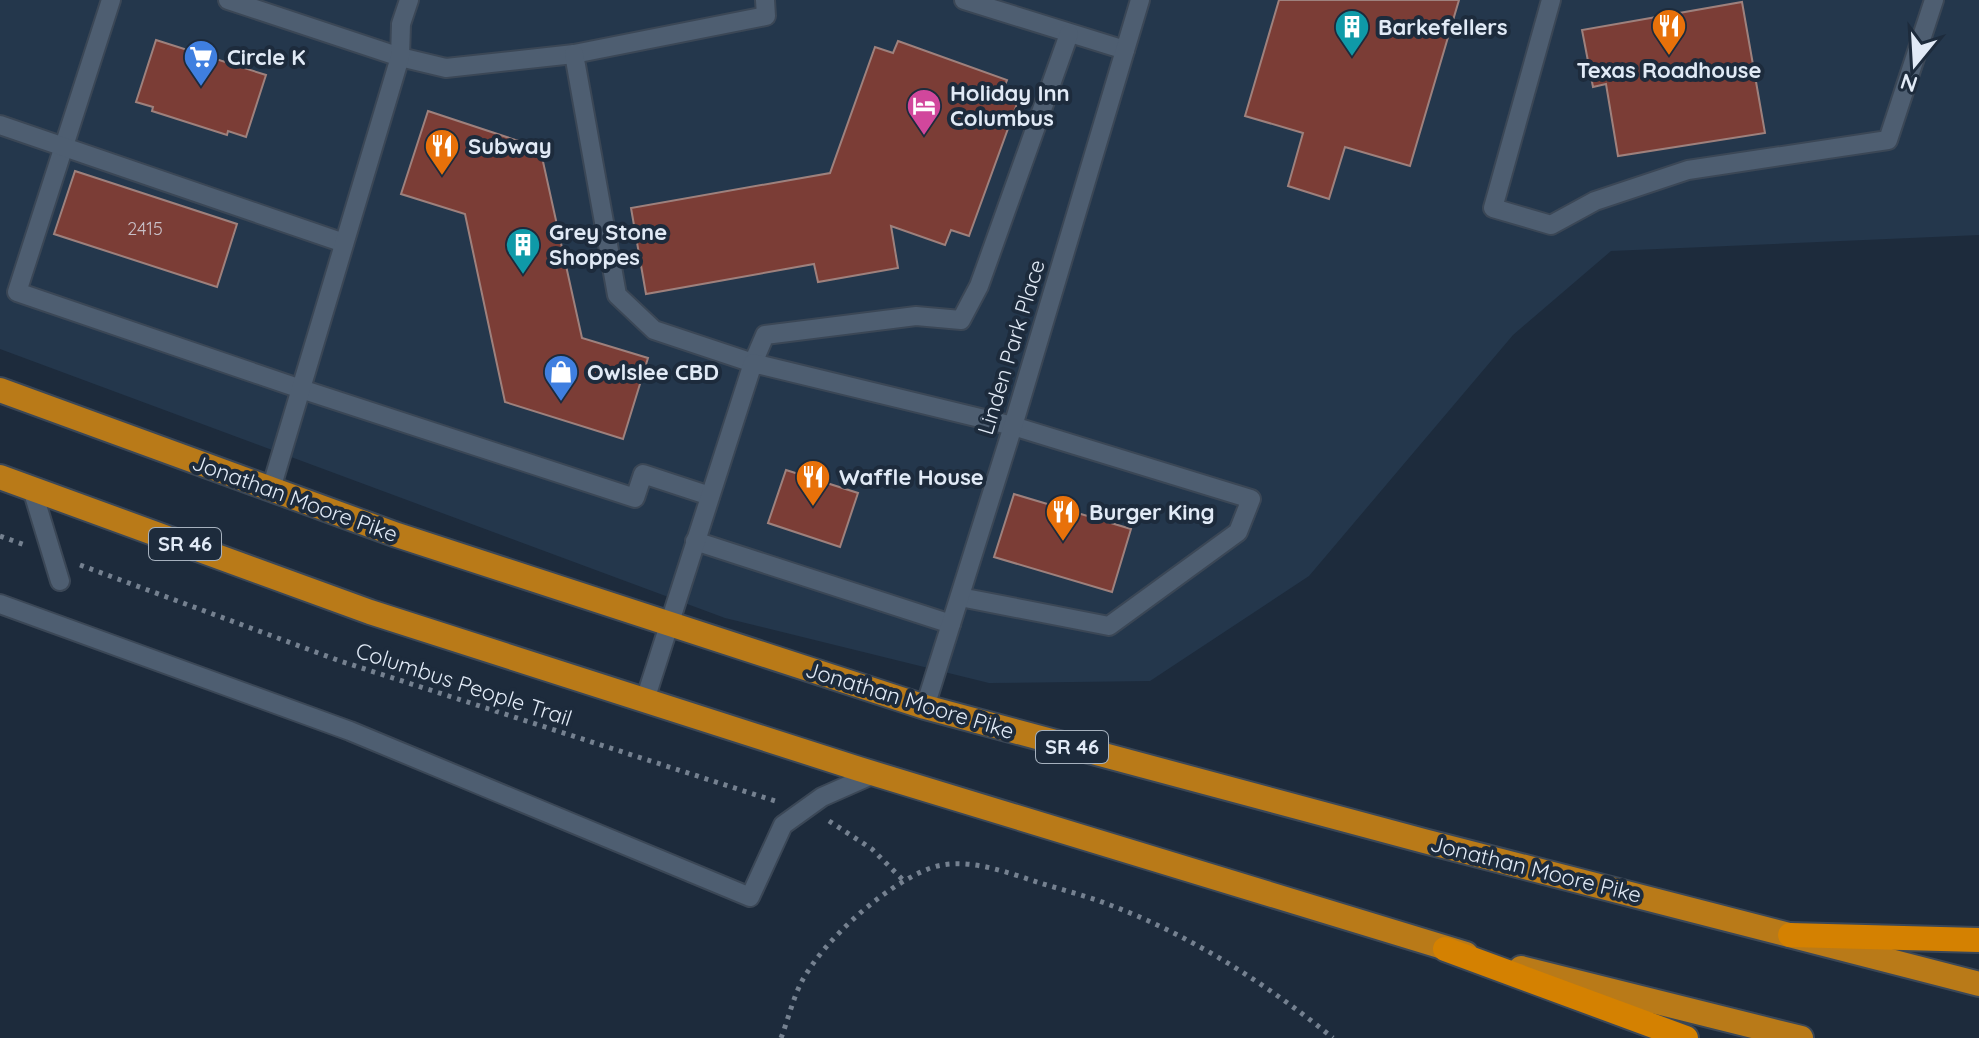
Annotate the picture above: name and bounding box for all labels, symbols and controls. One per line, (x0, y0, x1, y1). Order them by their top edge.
restaurant icon: Texas Roadhouse (1650, 7, 1688, 57)
building icon: Barkefellers (1333, 8, 1371, 58)
place label: Barkefellers (1378, 13, 1508, 41)
north arrow (1875, 24, 1955, 104)
supermarket icon: Circle K (182, 38, 220, 88)
place label: Circle K (227, 43, 306, 71)
place label: Texas Roadhouse (1577, 56, 1761, 84)
text: N (1897, 67, 1921, 99)
place label: Holiday Inn Columbus (950, 79, 1070, 132)
hotel icon: Holiday Inn Columbus (905, 87, 943, 137)
restaurant icon: Subway (423, 127, 461, 177)
place label: Subway (468, 132, 552, 160)
house number: 2415 (127, 217, 163, 240)
place label: Grey Stone Shoppes (549, 218, 667, 271)
building icon: Grey Stone Shoppes (504, 226, 542, 276)
street label: Linden Park Place (971, 256, 1051, 438)
shop icon: Owlslee CBD (542, 353, 580, 403)
place label: Owlslee CBD (587, 358, 719, 386)
street label: Jonathan Moore Pike (188, 448, 402, 548)
restaurant icon: Waffle House (794, 458, 832, 508)
place label: Waffle House (839, 463, 984, 491)
restaurant icon: Burger King (1044, 493, 1082, 543)
place label: Burger King (1089, 498, 1215, 526)
road number: SR 46 (149, 528, 221, 560)
street label: Columbus People Trail (352, 636, 576, 732)
street label: Jonathan Moore Pike (802, 655, 1018, 745)
road number: SR 46 (1036, 731, 1108, 763)
street label: Jonathan Moore Pike (1427, 829, 1645, 909)

